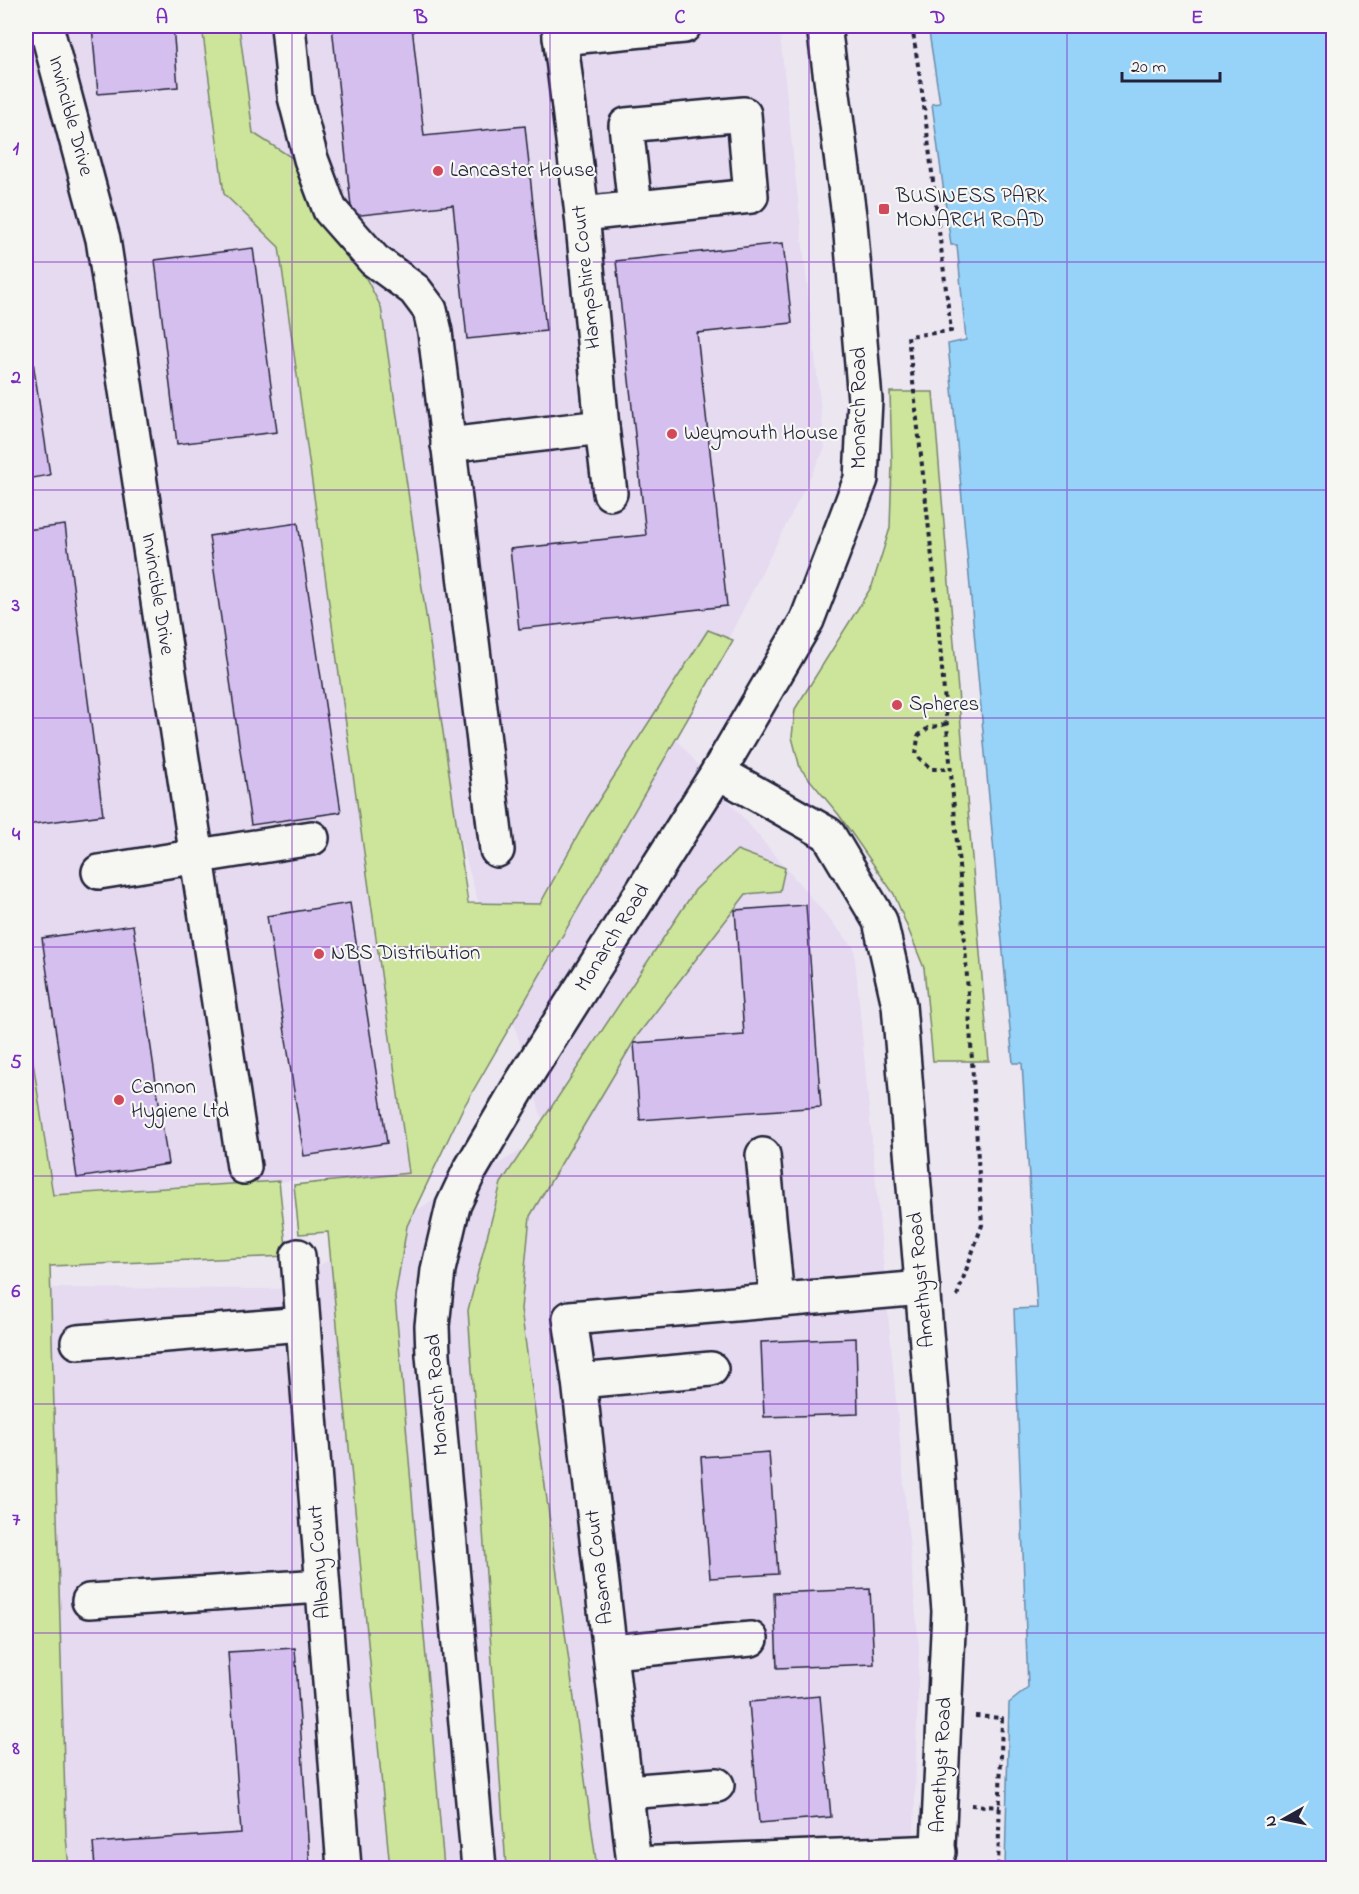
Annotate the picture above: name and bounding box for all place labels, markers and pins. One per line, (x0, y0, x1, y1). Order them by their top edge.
place label: Lancaster House (450, 156, 595, 186)
marker: Lancaster House (431, 164, 445, 178)
place label: BUSINESS PARK MONARCH ROAD (895, 182, 1047, 236)
marker: BUSINESS PARK MONARCH ROAD (877, 202, 891, 216)
place label: Weymouth House (684, 419, 839, 451)
marker: Weymouth House (665, 427, 679, 441)
place label: Spheres (909, 690, 979, 720)
marker: Spheres (890, 698, 904, 712)
place label: NBS Distribution (331, 939, 480, 969)
marker: NBS Distribution (312, 947, 326, 961)
place label: Cannon Hygiene Ltd (131, 1073, 229, 1129)
marker: Cannon Hygiene Ltd (112, 1093, 126, 1107)

